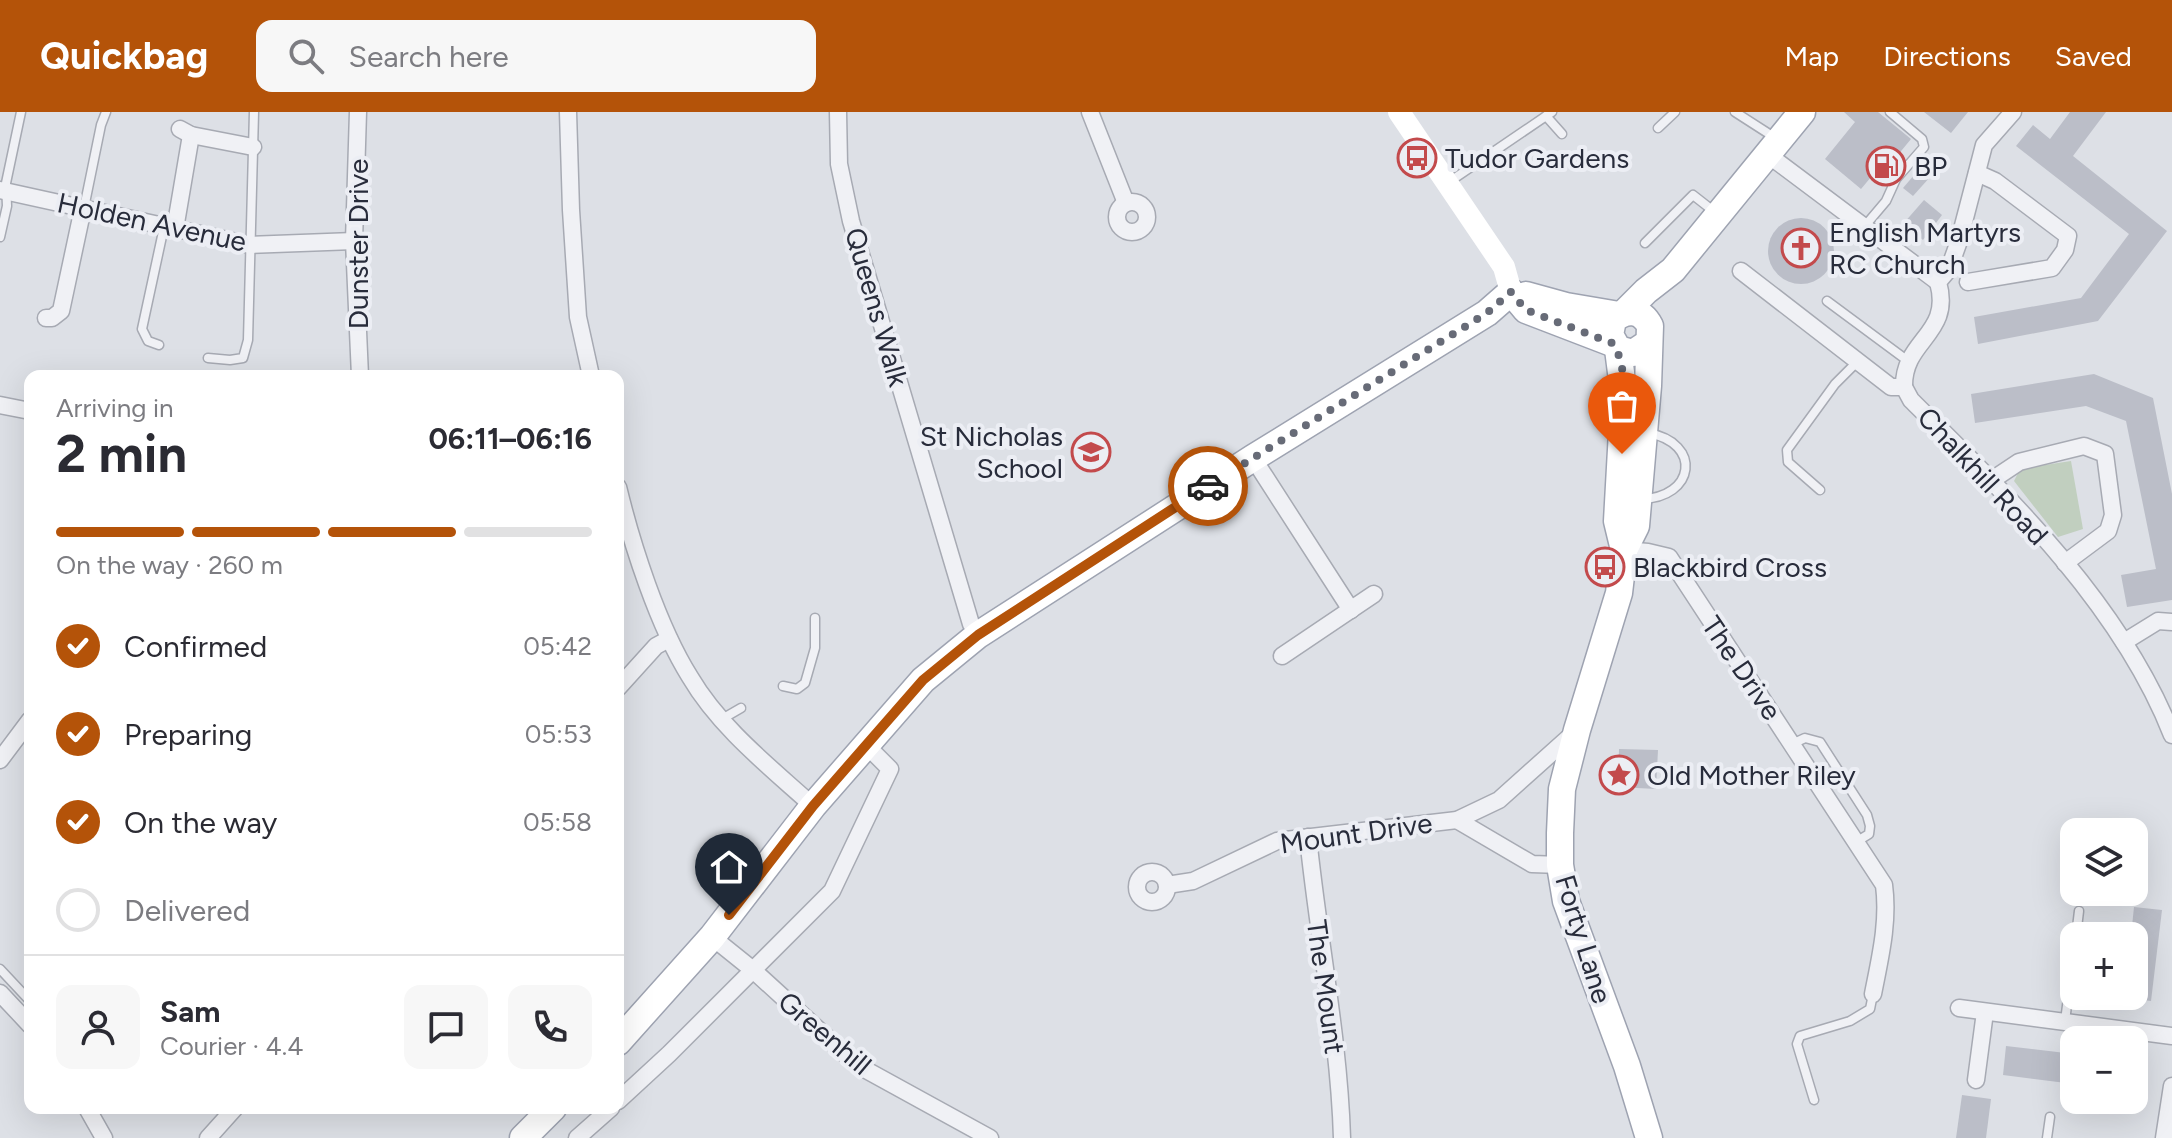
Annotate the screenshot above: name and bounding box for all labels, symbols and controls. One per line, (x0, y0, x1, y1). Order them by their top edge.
search box (256, 20, 816, 92)
text: Quickbag (40, 33, 208, 79)
icon: search (284, 34, 328, 78)
text: Search here (348, 38, 509, 75)
text: Map (1785, 39, 1839, 73)
text: Directions (1883, 39, 2011, 73)
text: Saved (2055, 39, 2132, 73)
bus stop icon: Tudor Gardens (1396, 137, 1438, 179)
place label: Tudor Gardens (1445, 141, 1629, 175)
fuel station icon: BP (1865, 145, 1907, 187)
place label: BP (1914, 149, 1947, 183)
street label: Dunster Drive (341, 159, 375, 329)
street label: Holden Avenue (54, 185, 250, 259)
place label: English Martyrs RC Church (1829, 215, 2021, 281)
street label: Queens Walk (838, 224, 916, 391)
church icon: English Martyrs RC Church (1780, 227, 1822, 269)
pin (1588, 372, 1656, 454)
icon: bag (1600, 384, 1644, 428)
text: Arriving in (56, 392, 174, 424)
street label: Chalkhill Road (1911, 400, 2055, 552)
place label: St Nicholas School (920, 419, 1063, 485)
text: 06:11–06:16 (428, 420, 592, 457)
text: 2 min (56, 423, 187, 485)
school or university icon: St Nicholas School (1070, 431, 1112, 473)
courier (1168, 446, 1248, 526)
icon: car (1186, 464, 1230, 508)
bus stop icon: Blackbird Cross (1584, 546, 1626, 588)
text: On the way · 260 m (56, 549, 283, 581)
place label: Blackbird Cross (1633, 550, 1827, 584)
street label: The Drive (1695, 610, 1789, 726)
icon: check (56, 624, 100, 668)
text: Confirmed (124, 628, 267, 665)
text: 05:42 (523, 630, 592, 662)
icon: check (56, 712, 100, 756)
text: Preparing (124, 716, 252, 753)
text: 05:53 (525, 718, 592, 750)
place icon: Old Mother Riley (1598, 754, 1640, 796)
place label: Old Mother Riley (1647, 758, 1856, 792)
icon: check (56, 800, 100, 844)
text: On the way (124, 804, 277, 841)
street label: Mount Drive (1278, 805, 1434, 861)
text: 05:58 (523, 806, 592, 838)
map controls (2060, 818, 2148, 1114)
button: layers (2060, 818, 2148, 906)
pin (695, 833, 763, 915)
icon: home (707, 845, 751, 889)
street label: Forty Lane (1548, 871, 1620, 1007)
text: Delivered (124, 892, 250, 929)
street label: The Mount (1300, 918, 1352, 1056)
button: + (2060, 922, 2148, 1010)
street label: Greenhill (771, 984, 879, 1082)
button: person (56, 985, 140, 1069)
button: chat (404, 985, 488, 1069)
button: phone (508, 985, 592, 1069)
text: Sam (160, 993, 220, 1030)
button: − (2060, 1026, 2148, 1114)
text: Courier · 4.4 (160, 1030, 303, 1062)

